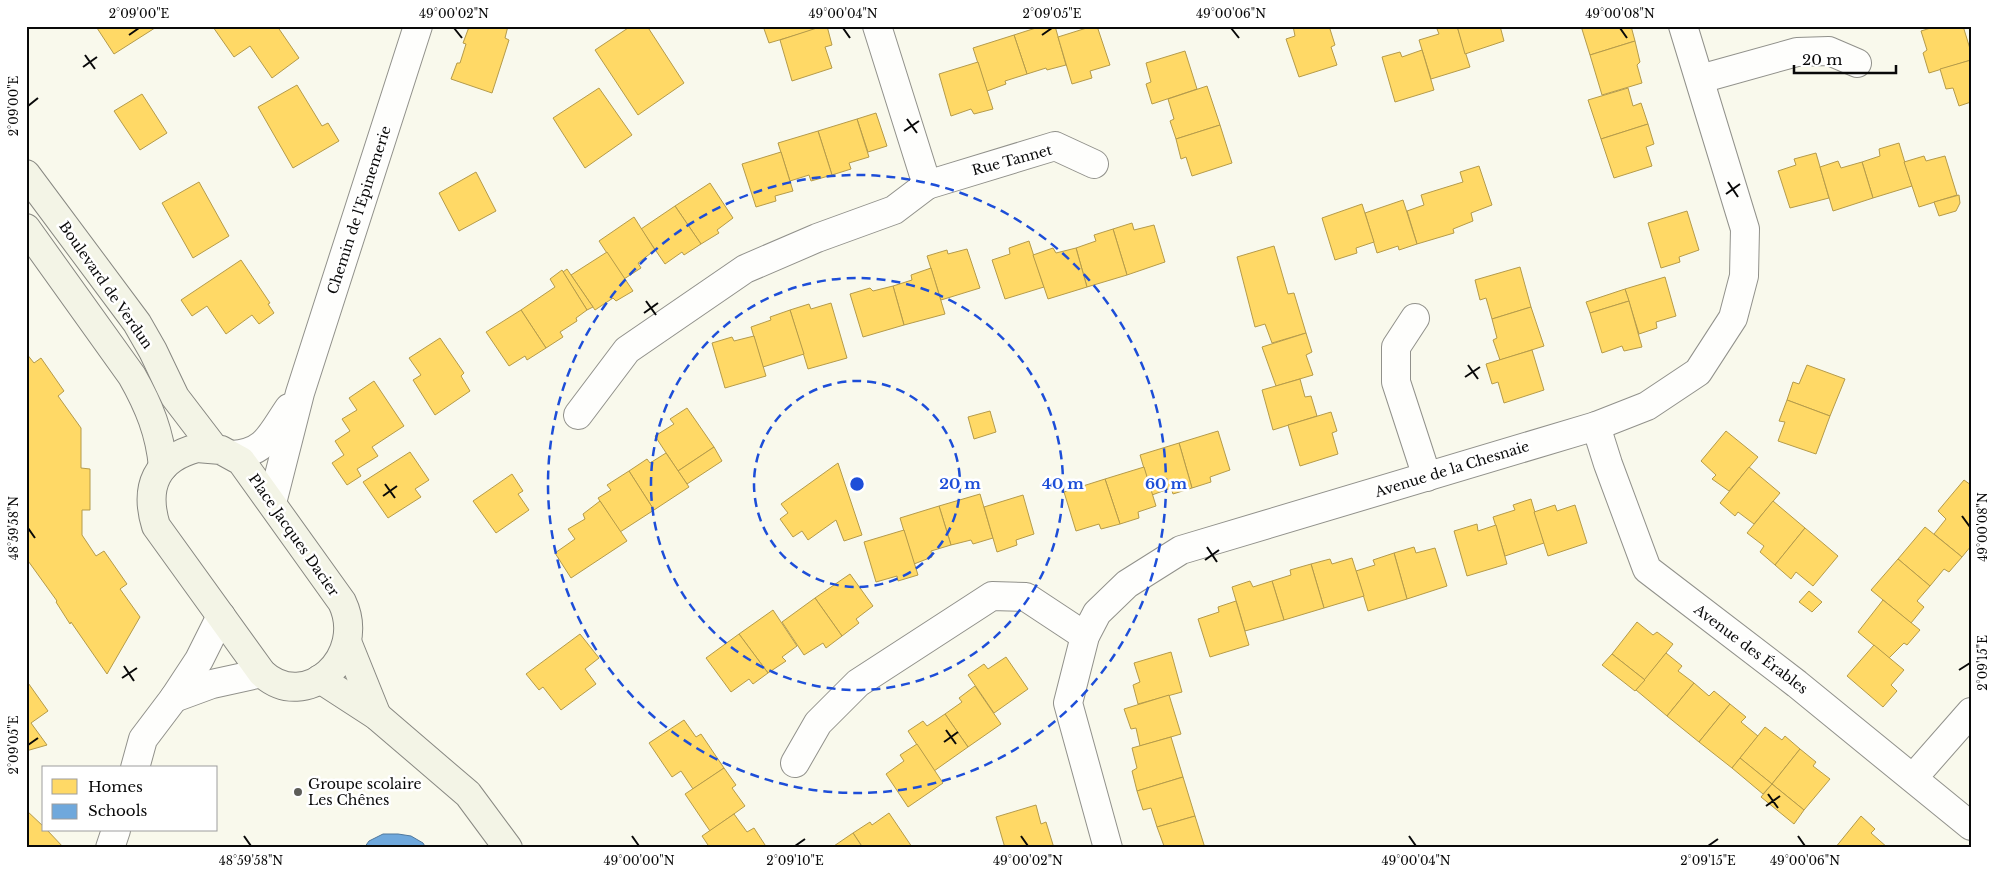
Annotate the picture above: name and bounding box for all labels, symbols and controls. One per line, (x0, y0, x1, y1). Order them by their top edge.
text: 2°09'00"E (109, 6, 170, 21)
text: 49°00'02"N (419, 6, 489, 21)
text: 49°00'04"N (808, 6, 878, 21)
text: 2°09'05"E (1023, 6, 1082, 21)
text: 49°00'06"N (1196, 6, 1266, 21)
text: 49°00'08"N (1585, 6, 1655, 21)
scale bar (1794, 42, 1897, 74)
text: 20 m (1802, 50, 1842, 69)
text: 2°09'00"E (6, 75, 21, 136)
street label: Chemin de l'Epinemerie (323, 124, 395, 296)
street label: Rue Tannet (970, 140, 1055, 179)
street label: Boulevard de Verdun (55, 218, 157, 353)
street label: Avenue de la Chesnaie (1372, 437, 1531, 501)
street label: Place Jacques Dacier (245, 470, 343, 600)
text: 20 m (939, 474, 981, 493)
text: 40 m (1042, 474, 1084, 493)
text: 60 m (1145, 474, 1187, 493)
centre of rings (848, 475, 866, 493)
text: 49°00'08"N (1975, 492, 1990, 562)
text: 48°59'58"N (6, 496, 21, 560)
street label: Avenue des Érables (1690, 600, 1811, 698)
text: 2°09'15"E (1975, 635, 1990, 691)
text: 2°09'05"E (6, 715, 21, 774)
legend (42, 766, 218, 832)
place label: Groupe scolaire Les Chênes (308, 775, 421, 809)
text: Homes (88, 777, 143, 796)
marker: Groupe scolaire Les Chênes (292, 786, 304, 798)
text: Schools (88, 801, 148, 820)
text: 48°59'58"N (219, 853, 283, 868)
text: 49°00'00"N (604, 853, 675, 868)
text: 2°09'10"E (766, 853, 824, 868)
text: 49°00'02"N (993, 853, 1063, 868)
text: 49°00'04"N (1381, 853, 1451, 868)
text: 2°09'15"E (1680, 853, 1736, 868)
text: 49°00'06"N (1770, 853, 1840, 868)

